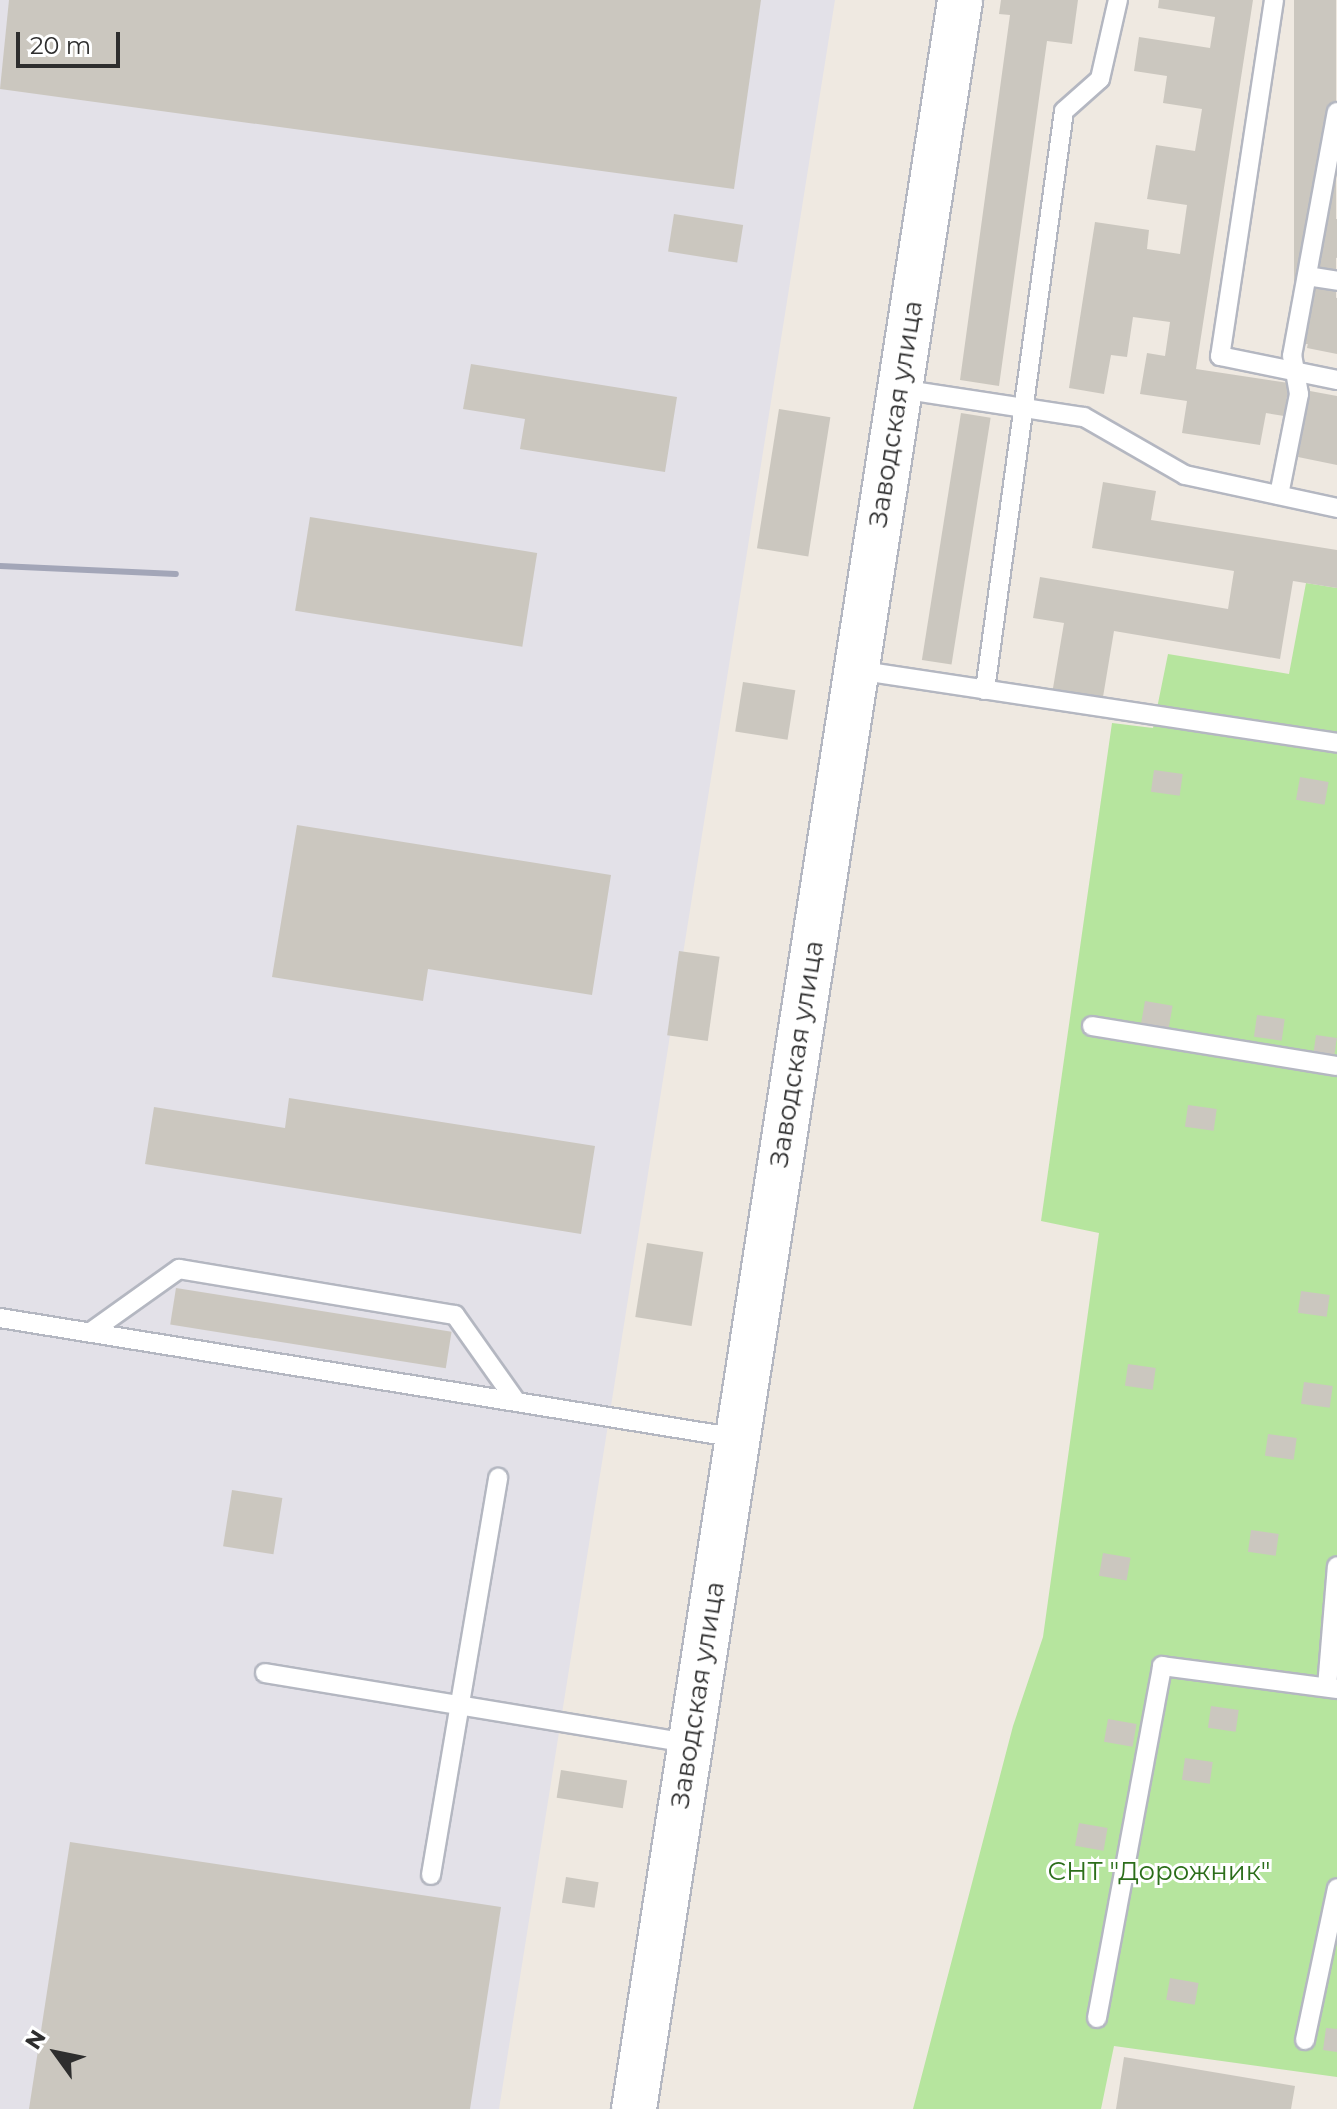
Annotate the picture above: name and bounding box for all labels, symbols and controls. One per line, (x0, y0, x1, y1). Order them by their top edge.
scale bar (20, 16, 124, 66)
text: 20 m (30, 31, 91, 60)
street label: Заводская улица (863, 299, 929, 529)
street label: Заводская улица (764, 939, 830, 1169)
street label: Заводская улица (665, 1580, 731, 1810)
park label: СНТ "Дорожник" (1047, 1856, 1271, 1888)
north arrow (16, 2013, 96, 2093)
text: N (19, 2025, 52, 2054)

